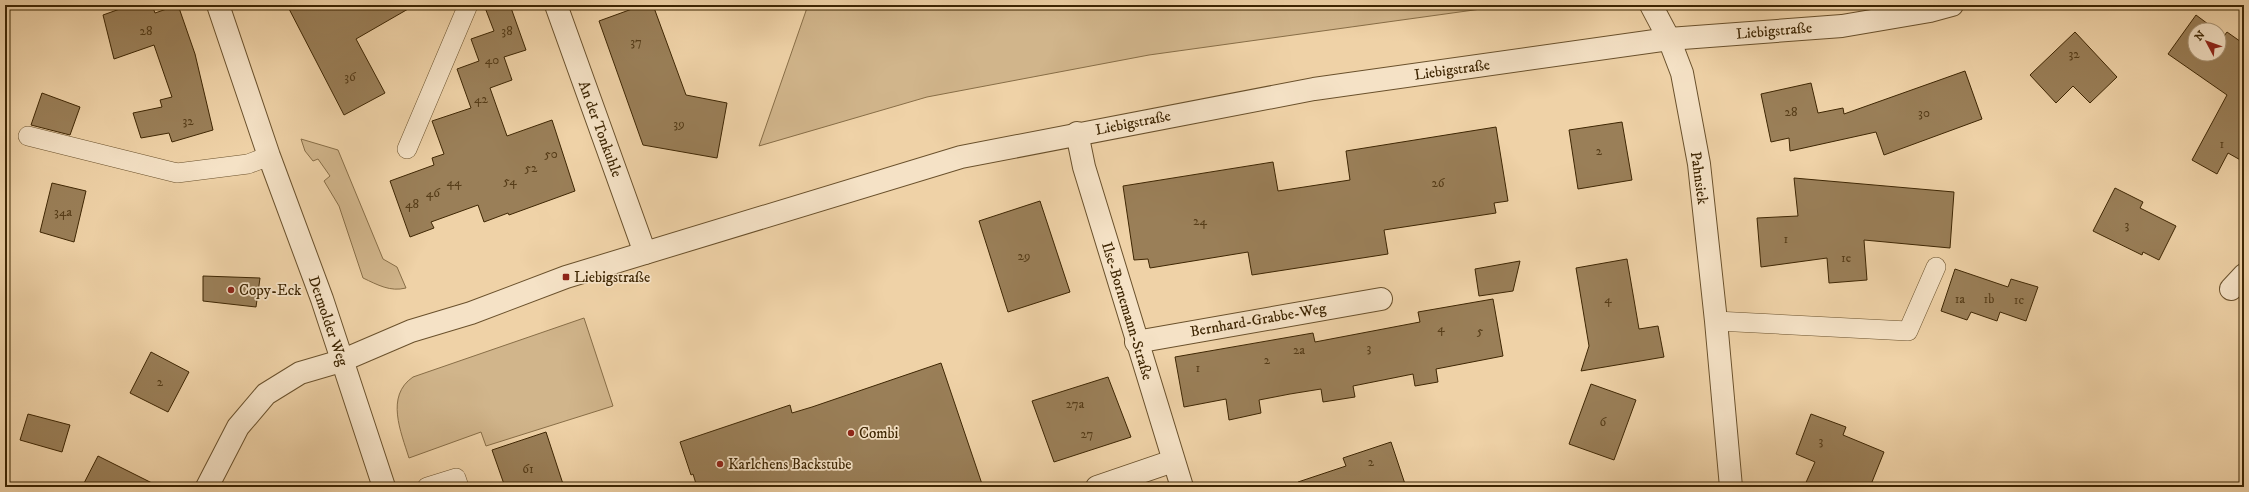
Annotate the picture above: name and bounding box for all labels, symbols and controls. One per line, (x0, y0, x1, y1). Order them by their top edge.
street label: Liebigstraße (1735, 18, 1813, 44)
north arrow (2187, 22, 2227, 62)
house number: 28 (140, 23, 152, 39)
house number: 38 (501, 23, 513, 39)
text: N (2192, 28, 2208, 44)
house number: 37 (630, 34, 642, 50)
house number: 32 (2068, 46, 2080, 62)
house number: 40 (485, 52, 499, 68)
street label: Liebigstraße (1413, 55, 1491, 85)
house number: 36 (344, 69, 357, 85)
street label: An der Tonkuhle (574, 78, 626, 180)
house number: 42 (474, 91, 489, 107)
house number: 28 (1785, 104, 1797, 120)
house number: 30 (1918, 105, 1930, 121)
street label: Liebigstraße (1094, 106, 1172, 140)
house number: 32 (182, 113, 194, 129)
house number: 39 (673, 116, 685, 132)
house number: 1 (2220, 136, 2225, 152)
house number: 2 (1596, 143, 1603, 159)
house number: 50 (544, 146, 558, 162)
street label: Pahnsiek (1686, 150, 1712, 206)
house number: 52 (525, 160, 538, 176)
house number: 54 (503, 173, 517, 189)
house number: 44 (447, 174, 462, 190)
house number: 26 (1431, 175, 1446, 191)
house number: 46 (426, 185, 441, 201)
house number: 48 (405, 196, 419, 212)
house number: 34a (54, 204, 72, 220)
house number: 24 (1193, 213, 1207, 229)
house number: 3 (2125, 217, 2130, 233)
house number: 1 (1784, 231, 1789, 247)
street label: Ilse-Bornemann-Straße (1097, 240, 1157, 382)
house number: 29 (1018, 248, 1030, 264)
house number: 1e (1841, 250, 1851, 266)
place label: Liebigstraße (574, 268, 650, 287)
marker: Liebigstraße (561, 272, 571, 282)
street label: Detmolder Weg (304, 273, 353, 369)
place label: Copy-Eck (239, 281, 302, 300)
marker: Copy-Eck (226, 285, 236, 295)
house number: 4 (1604, 291, 1612, 307)
house number: 1a (1955, 291, 1966, 307)
house number: 1b (1984, 291, 1994, 307)
house number: 1c (2014, 292, 2025, 308)
street label: Bernhard-Grabbe-Weg (1188, 299, 1328, 341)
house number: 4 (1437, 320, 1445, 336)
house number: 5 (1477, 323, 1484, 339)
house number: 3 (1367, 340, 1372, 356)
house number: 2a (1293, 342, 1305, 358)
house number: 2 (1264, 352, 1271, 368)
house number: 1 (1196, 360, 1201, 376)
house number: 2 (157, 374, 164, 390)
house number: 27a (1066, 396, 1085, 412)
house number: 6 (1600, 414, 1608, 430)
place label: Combi (859, 424, 899, 443)
house number: 27 (1081, 426, 1094, 442)
marker: Combi (846, 428, 856, 438)
house number: 3 (1819, 433, 1824, 449)
house number: 2 (1368, 454, 1375, 470)
place label: Karlchens Backstube (728, 455, 851, 474)
marker: Karlchens Backstube (715, 459, 725, 469)
house number: 61 (522, 461, 534, 477)

